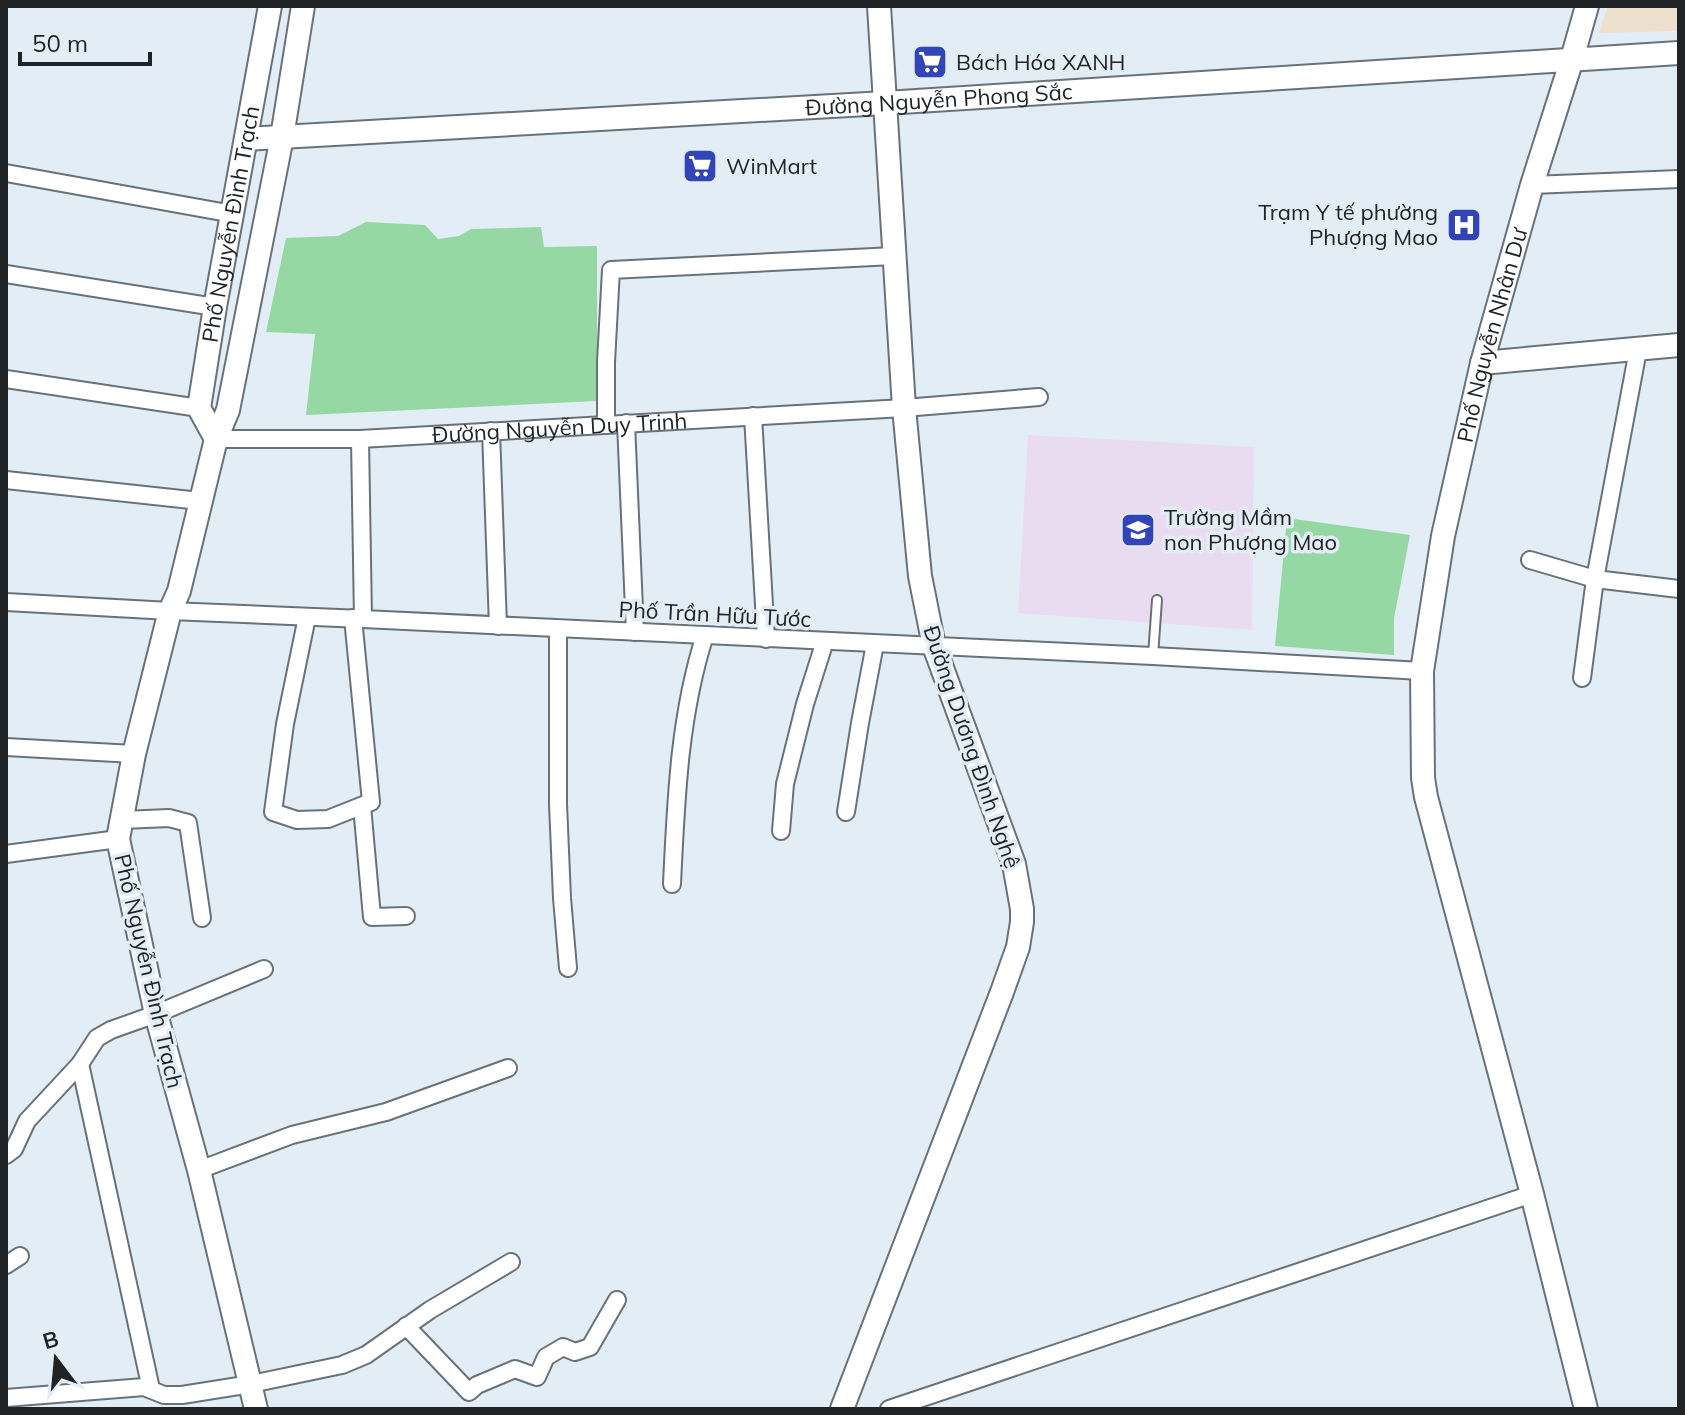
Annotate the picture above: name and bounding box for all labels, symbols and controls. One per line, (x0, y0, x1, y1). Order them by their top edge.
scale bar (20, 16, 150, 66)
text: 50 m (32, 28, 88, 58)
supermarket icon: Bách Hóa XANH (911, 43, 949, 81)
place label: Bách Hóa XANH (956, 48, 1125, 76)
street label: Đường Nguyễn Phong Sắc (804, 77, 1073, 121)
street label: Phố Nguyễn Đình Trạch (196, 103, 266, 344)
supermarket icon: WinMart (681, 147, 719, 185)
place label: WinMart (726, 152, 817, 180)
place label: Trạm Y tế phường Phượng Mao (1258, 198, 1438, 251)
hospital icon: Trạm Y tế phường Phượng Mao (1445, 206, 1483, 244)
street label: Phố Nguyễn Nhân Dư (1451, 224, 1534, 445)
street label: Đường Nguyễn Duy Trinh (431, 406, 688, 449)
place label: Trường Mầm non Phượng Mao (1164, 503, 1337, 556)
school or university icon: Trường Mầm non Phượng Mao (1119, 511, 1157, 549)
street label: Phố Trần Hữu Tước (618, 595, 812, 633)
street label: Đường Dương Đình Nghệ (917, 622, 1027, 872)
street label: Phố Nguyễn Đình Trạch (108, 851, 190, 1091)
north arrow (16, 1319, 96, 1399)
text: B (39, 1324, 62, 1355)

